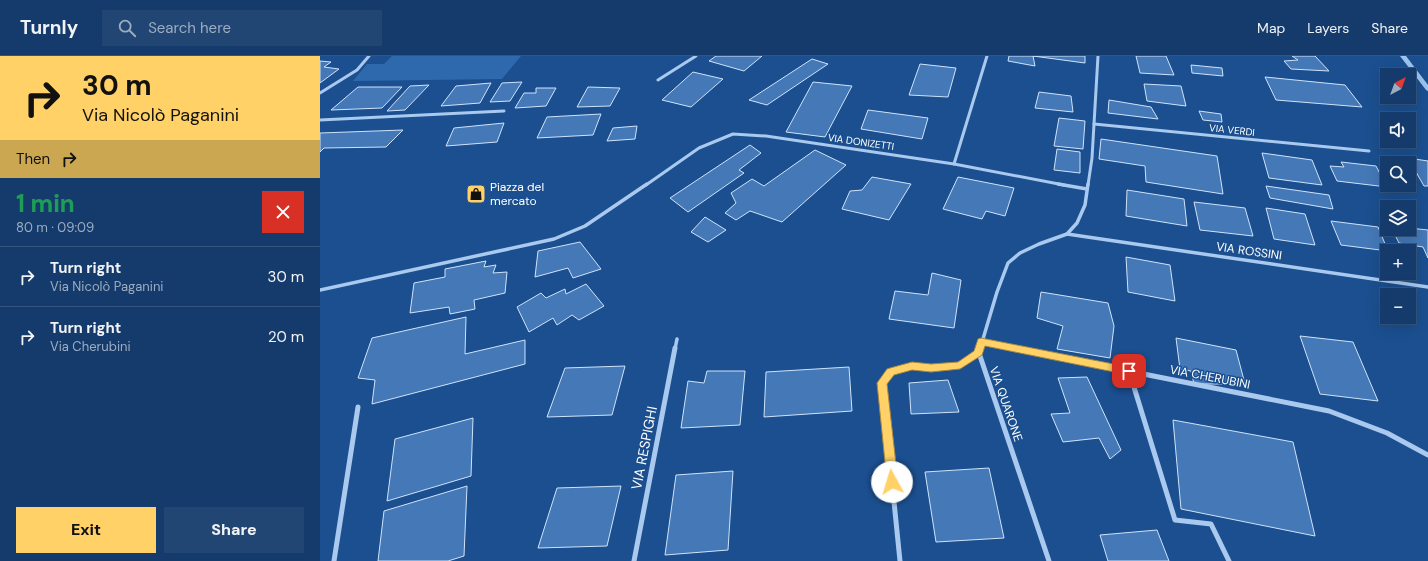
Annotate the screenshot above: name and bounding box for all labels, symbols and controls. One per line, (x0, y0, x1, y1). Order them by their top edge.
search box (102, 10, 382, 46)
text: Turnly (20, 15, 78, 40)
icon: search (116, 17, 138, 39)
text: Search here (148, 18, 231, 38)
text: Map (1257, 19, 1285, 37)
text: Layers (1307, 19, 1349, 37)
text: Share (1371, 19, 1408, 37)
text: 30 m (82, 67, 152, 104)
north arrow (1380, 68, 1416, 104)
map controls (1380, 68, 1416, 324)
icon: right (16, 72, 68, 124)
text: Via Nicolò Paganini (82, 103, 239, 127)
button: sound (1380, 112, 1416, 148)
street label: VIA VERDI (1209, 121, 1255, 139)
street label: VIA DONIZETTI (827, 131, 895, 153)
icon: right (58, 148, 80, 170)
text: Then (16, 149, 50, 169)
button: search (1380, 156, 1416, 192)
place label: Piazza del mercato (490, 179, 544, 209)
shop icon: Piazza del mercato (465, 183, 487, 205)
text: 1 min (16, 188, 75, 219)
button: close (262, 191, 304, 233)
button: layers (1380, 200, 1416, 236)
text: 80 m · 09:09 (16, 219, 94, 236)
street label: VIA ROSSINI (1215, 238, 1283, 264)
button: + (1380, 244, 1416, 280)
text: Turn right (50, 258, 121, 278)
icon: right (16, 266, 38, 288)
text: 30 m (268, 267, 304, 287)
text: Via Nicolò Paganini (50, 278, 163, 295)
button: − (1380, 288, 1416, 324)
text: Turn right (50, 318, 121, 338)
icon: right (16, 326, 38, 348)
text: 20 m (268, 327, 304, 347)
text: Via Cherubini (50, 338, 131, 355)
pin (1112, 354, 1146, 388)
icon: arrive (1118, 360, 1140, 382)
street label: VIA CHERUBINI (1168, 361, 1252, 393)
street label: VIA QUARONE (986, 364, 1026, 444)
street label: VIA RESPIGHI (627, 405, 661, 491)
position arrow (871, 461, 913, 503)
button: Exit (16, 507, 156, 553)
button: Share (164, 507, 304, 553)

